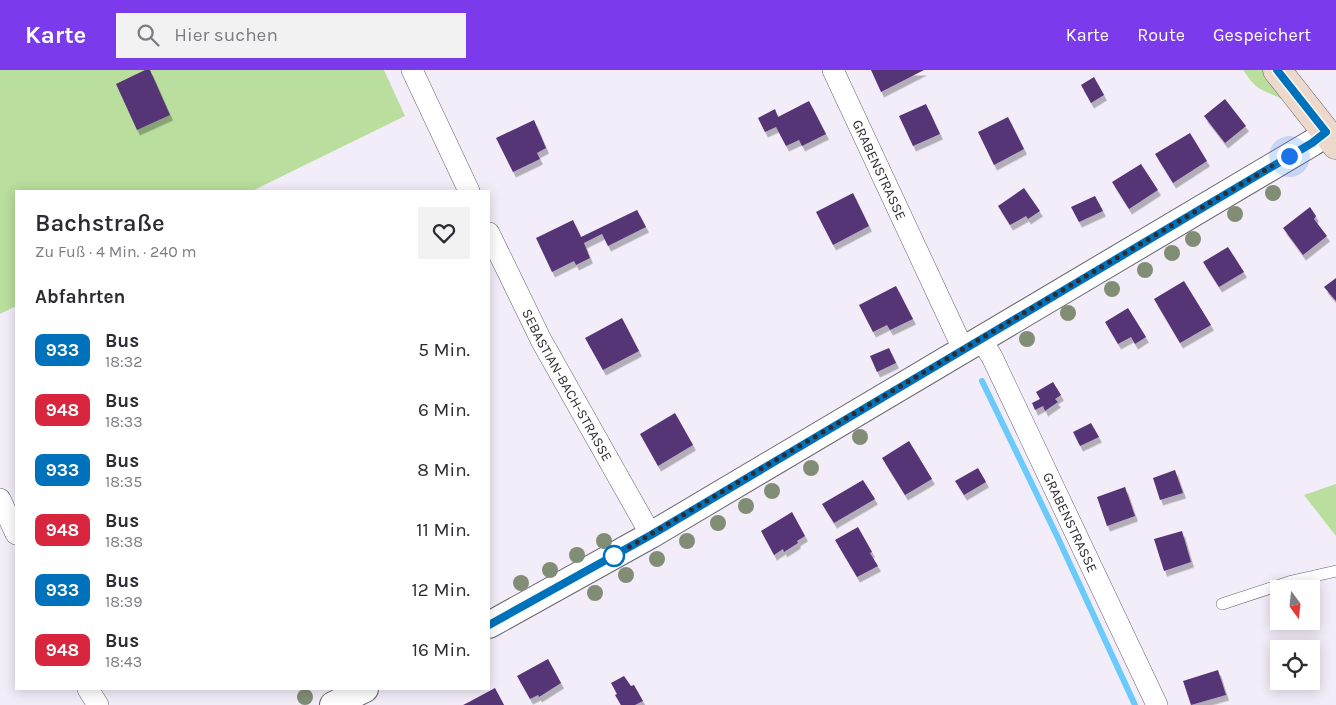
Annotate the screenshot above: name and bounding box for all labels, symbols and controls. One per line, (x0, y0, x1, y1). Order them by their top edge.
search box (116, 13, 466, 58)
text: Karte (25, 21, 86, 49)
icon: search (134, 21, 162, 49)
text: Hier suchen (174, 24, 278, 46)
text: Karte (1066, 24, 1109, 46)
text: Route (1137, 24, 1185, 46)
text: Gespeichert (1213, 24, 1311, 46)
street label: GRABENSTRASSE (848, 117, 910, 223)
your location (1277, 144, 1302, 169)
button: heart (418, 207, 470, 259)
text: Bachstraße (35, 209, 165, 237)
text: Zu Fuß · 4 Min. · 240 m (35, 242, 196, 261)
text: Abfahrten (35, 286, 125, 308)
street label: SEBASTIAN-BACH-STRASSE (518, 306, 616, 464)
text: Bus (105, 330, 139, 352)
text: 933 (46, 339, 79, 361)
text: 5 Min. (418, 339, 470, 361)
text: 18:32 (105, 352, 143, 371)
text: Bus (105, 390, 139, 412)
text: 948 (46, 399, 79, 421)
text: 6 Min. (418, 399, 470, 421)
text: 18:33 (105, 412, 143, 431)
text: Bus (105, 450, 139, 472)
text: 933 (46, 459, 79, 481)
text: 8 Min. (417, 459, 470, 481)
street label: GRABENSTRASSE (1039, 470, 1101, 575)
text: 18:35 (105, 472, 142, 491)
text: Bus (105, 510, 139, 532)
text: 948 (46, 519, 79, 541)
text: 11 Min. (416, 519, 470, 541)
text: 18:38 (105, 532, 143, 551)
unlabelled marker (603, 545, 625, 567)
text: Bus (105, 570, 139, 592)
text: 933 (46, 579, 79, 601)
text: 12 Min. (412, 579, 470, 601)
north arrow (1270, 580, 1320, 630)
map controls (1270, 580, 1320, 690)
text: 18:39 (105, 592, 143, 611)
text: Bus (105, 630, 139, 652)
text: 948 (46, 639, 79, 661)
text: 16 Min. (412, 639, 470, 661)
button: locate (1270, 640, 1320, 690)
text: 18:43 (105, 652, 142, 671)

